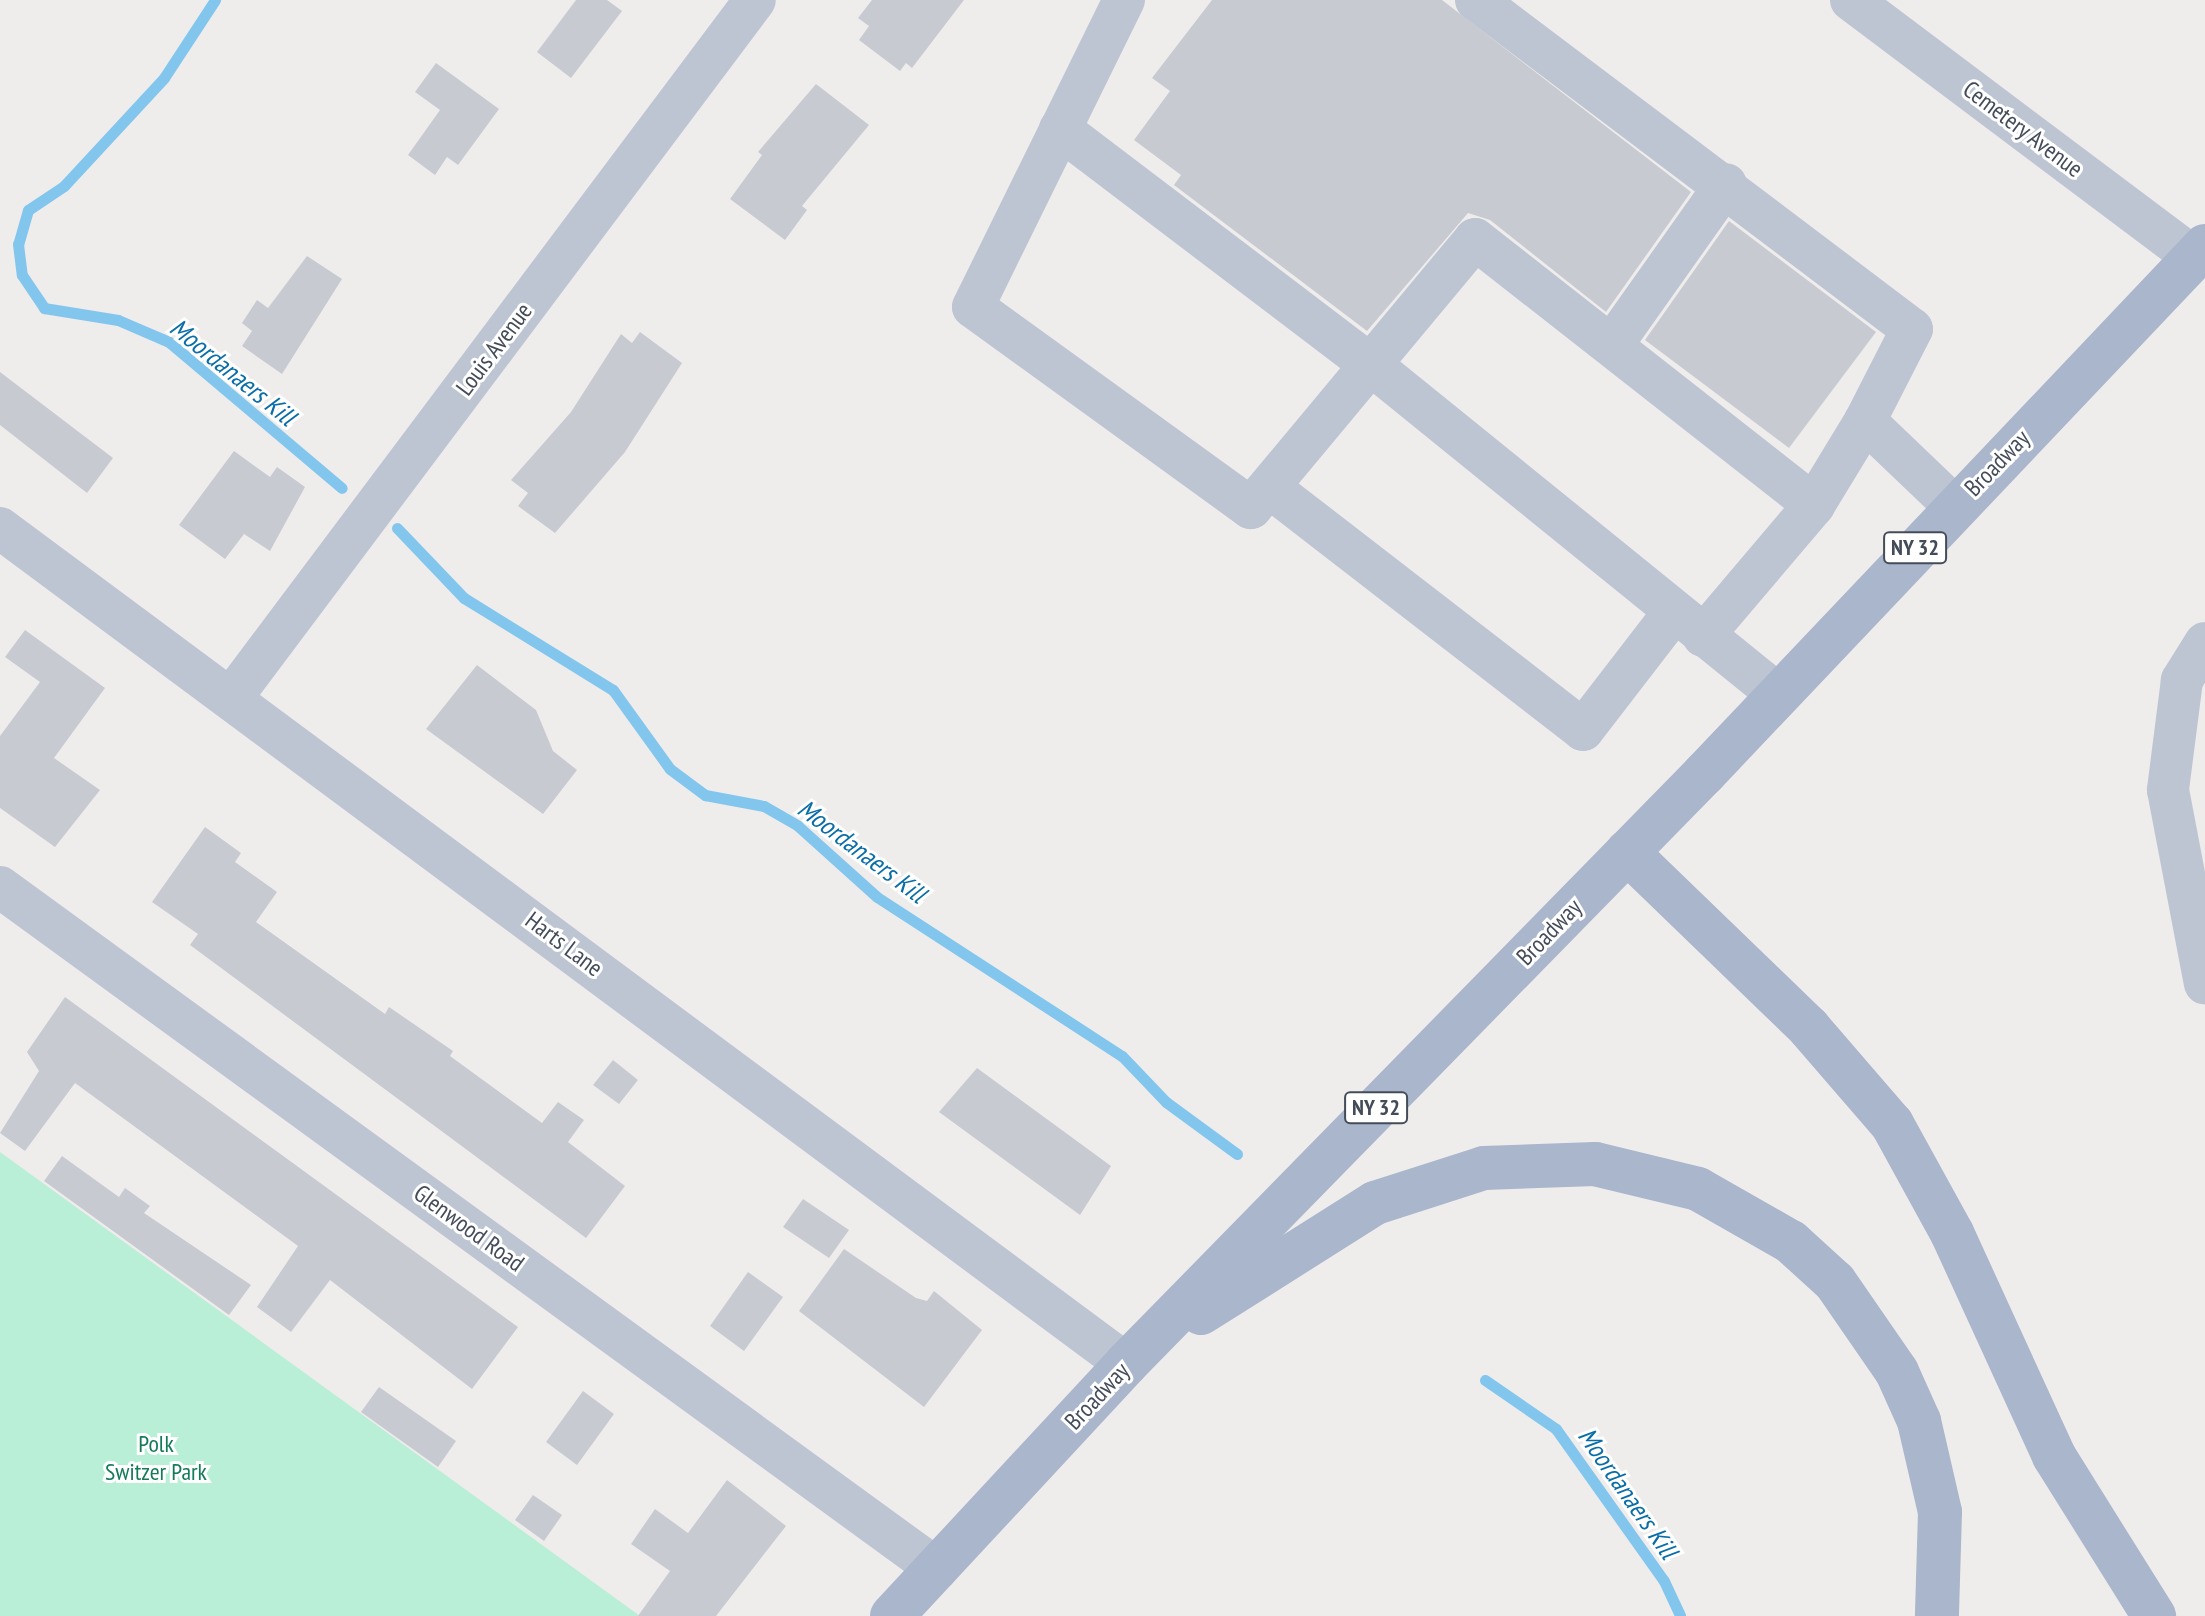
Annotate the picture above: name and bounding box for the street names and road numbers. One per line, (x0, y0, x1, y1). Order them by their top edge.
street label: Cemetery Avenue (1957, 74, 2089, 184)
street label: Louis Avenue (450, 297, 538, 401)
street label: Broadway (1958, 424, 2036, 502)
road number: NY 32 (1881, 530, 1949, 566)
street label: Broadway (1510, 893, 1588, 971)
street label: Harts Lane (520, 906, 608, 982)
road number: NY 32 (1342, 1090, 1410, 1126)
street label: Glenwood Road (408, 1178, 530, 1278)
street label: Broadway (1059, 1357, 1135, 1435)

